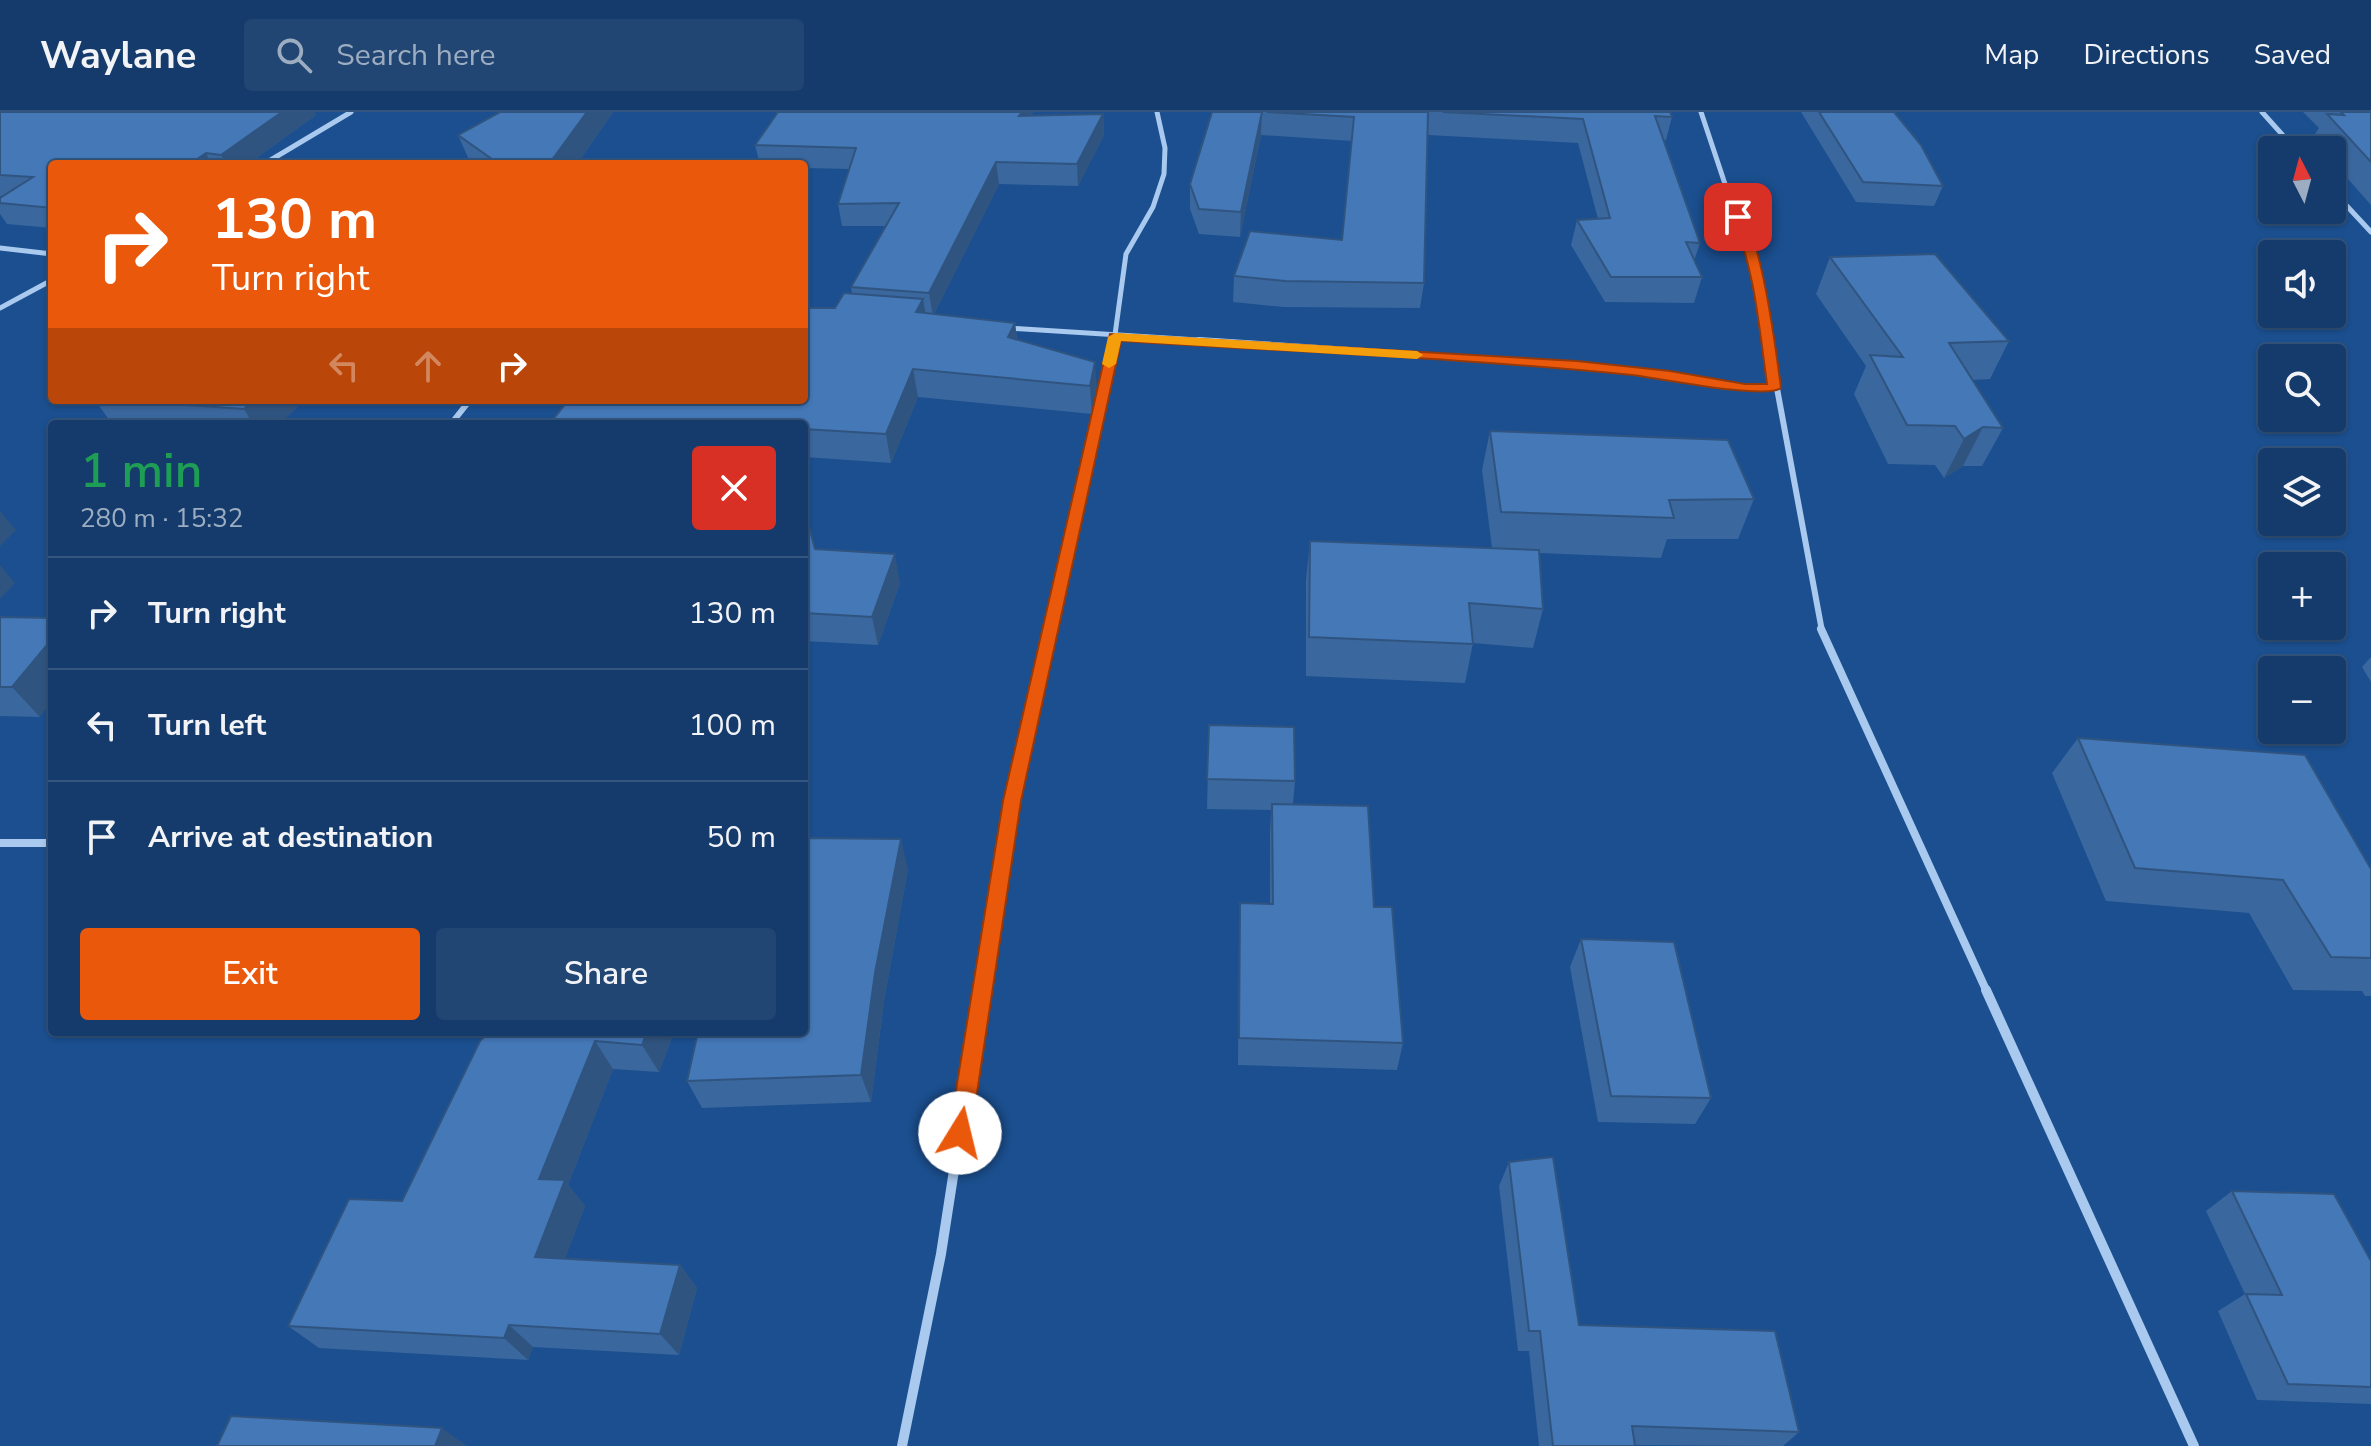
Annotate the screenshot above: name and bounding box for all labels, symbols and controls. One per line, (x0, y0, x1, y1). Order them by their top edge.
search box (244, 19, 804, 91)
text: Waylane (40, 30, 196, 81)
icon: search (272, 33, 316, 77)
text: Search here (336, 35, 495, 76)
text: Map (1984, 36, 2039, 74)
text: Directions (2083, 36, 2210, 74)
text: Saved (2254, 36, 2331, 74)
north arrow (2258, 136, 2346, 224)
map controls (2258, 136, 2346, 744)
text: 130 m (212, 181, 377, 258)
pin (1704, 183, 1772, 251)
icon: right (80, 192, 184, 296)
icon: arrive (1716, 195, 1760, 239)
button: sound (2258, 240, 2346, 328)
text: Turn right (212, 254, 369, 303)
icon: left (322, 344, 366, 388)
icon: ahead (406, 344, 450, 388)
icon: right (490, 344, 534, 388)
button: search (2258, 344, 2346, 432)
text: 1 min (80, 438, 202, 504)
button: close (692, 446, 776, 530)
button: layers (2258, 448, 2346, 536)
text: 280 m · 15:32 (80, 501, 243, 536)
button: + (2258, 552, 2346, 640)
icon: right (80, 591, 124, 635)
text: Turn right (148, 593, 286, 634)
text: 130 m (689, 593, 776, 634)
button: − (2258, 656, 2346, 744)
icon: left (80, 703, 124, 747)
text: Turn left (148, 705, 266, 746)
text: 100 m (689, 705, 776, 746)
icon: arrive (80, 815, 124, 859)
text: Arrive at destination (148, 817, 433, 858)
text: 50 m (707, 817, 776, 858)
button: Exit (80, 928, 420, 1020)
button: Share (436, 928, 776, 1020)
position arrow (918, 1091, 1002, 1175)

